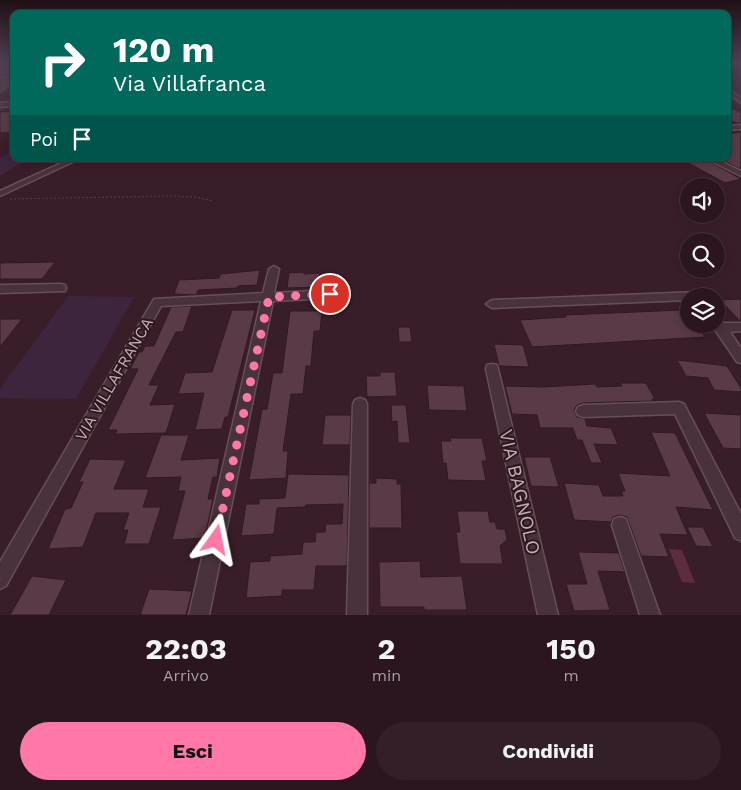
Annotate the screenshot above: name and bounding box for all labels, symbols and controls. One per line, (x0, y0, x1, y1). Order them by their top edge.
text: 120 m (113, 29, 214, 71)
icon: right (30, 30, 95, 95)
text: Via Villafranca (113, 71, 266, 96)
icon: arrive (68, 125, 96, 153)
text: Poi (30, 128, 58, 151)
map controls (680, 178, 725, 333)
button: sound (680, 178, 725, 223)
button: search (680, 233, 725, 278)
pin (309, 273, 351, 315)
icon: arrive (316, 280, 344, 308)
button: layers (680, 288, 725, 333)
street label: VIA VILLAFRANCA (71, 314, 157, 444)
street label: VIA BAGNOLO (494, 427, 546, 557)
position arrow (189, 513, 241, 565)
text: 22:03 (145, 631, 227, 666)
text: 2 (378, 631, 395, 666)
text: 150 (546, 631, 596, 666)
text: Arrivo (163, 666, 209, 685)
text: min (372, 666, 401, 685)
text: m (563, 666, 579, 685)
button: Esci (20, 722, 366, 780)
button: Condividi (376, 722, 721, 780)

